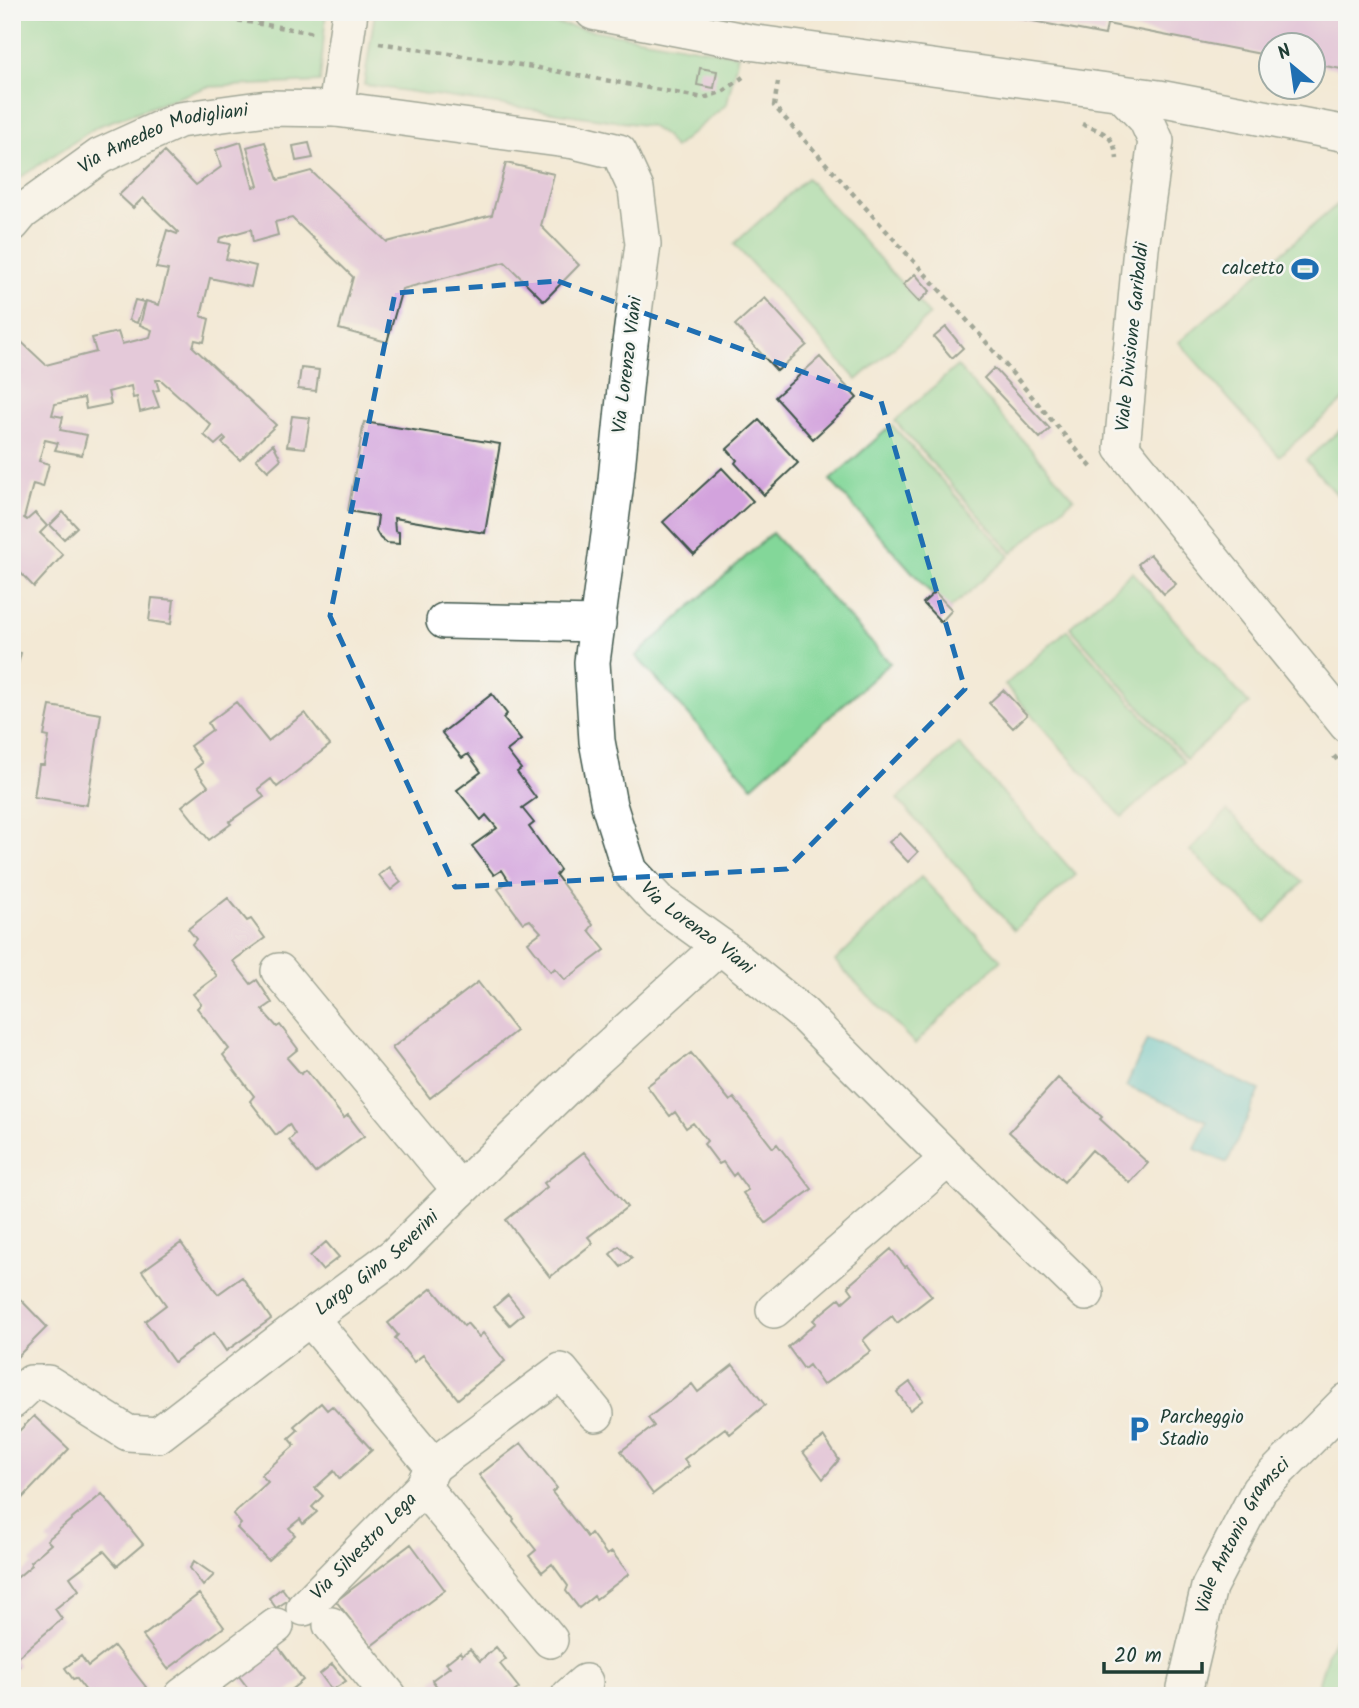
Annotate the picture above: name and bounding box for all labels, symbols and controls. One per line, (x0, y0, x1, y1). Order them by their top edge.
north arrow (1258, 32, 1328, 102)
text: N (1272, 37, 1297, 69)
street label: Via Amedeo Modigliani (72, 96, 251, 182)
street label: Viale Divisione Garibaldi (1108, 239, 1158, 433)
place label: calcetto (1222, 254, 1284, 284)
sports icon: calcetto (1290, 254, 1320, 284)
street label: Via Lorenzo Viani (605, 293, 651, 435)
street label: Via Lorenzo Viani (632, 875, 762, 984)
street label: Largo Gino Severini (309, 1202, 448, 1324)
place label: Parcheggio Stadio (1160, 1403, 1244, 1455)
parking icon: Parcheggio Stadio (1124, 1414, 1154, 1444)
street label: Viale Antonio Gramsci (1188, 1450, 1299, 1617)
street label: Via Silvestro Lega (304, 1486, 425, 1608)
scale bar (1104, 1631, 1202, 1675)
text: 20 m (1114, 1640, 1162, 1673)

